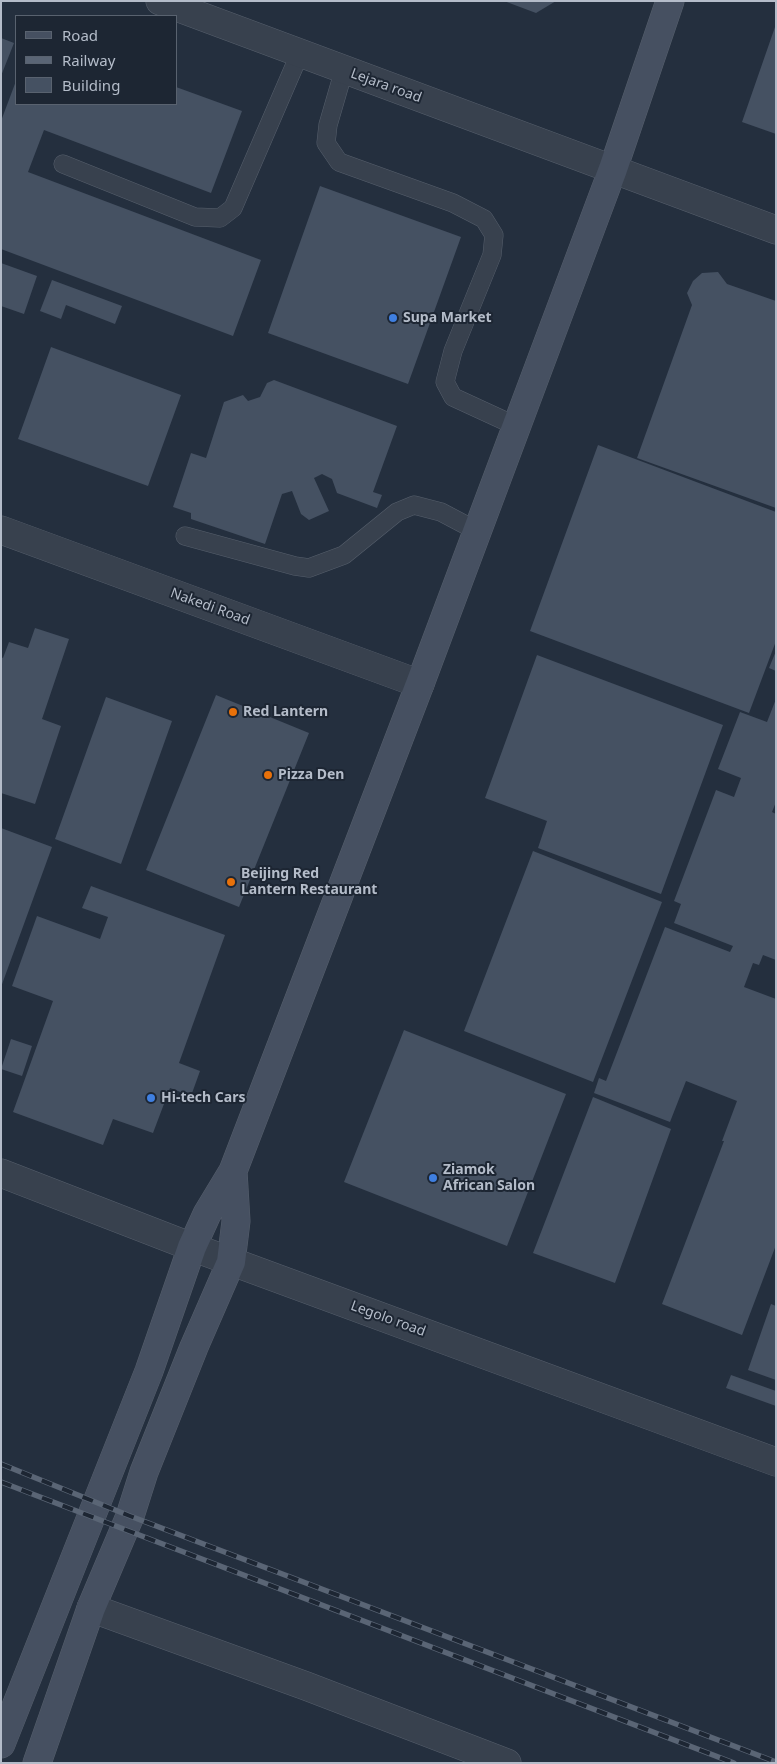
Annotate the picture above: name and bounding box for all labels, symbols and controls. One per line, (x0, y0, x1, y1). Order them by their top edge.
legend (15, 15, 178, 105)
text: Road (62, 25, 98, 45)
text: Railway (62, 50, 115, 70)
street label: Lejara road (348, 65, 424, 107)
text: Building (62, 75, 120, 95)
place label: Supa Market (403, 310, 492, 326)
marker: Supa Market (387, 312, 399, 324)
street label: Nakedi Road (168, 585, 252, 629)
place label: Red Lantern (243, 704, 328, 720)
marker: Red Lantern (227, 706, 239, 718)
place label: Pizza Den (278, 767, 344, 783)
marker: Pizza Den (262, 769, 274, 781)
place label: Beijing Red Lantern Restaurant (241, 866, 377, 899)
marker: Beijing Red Lantern Restaurant (225, 876, 237, 888)
place label: Hi-tech Cars (161, 1090, 245, 1106)
marker: Hi-tech Cars (145, 1092, 157, 1104)
place label: Ziamok African Salon (443, 1162, 535, 1194)
marker: Ziamok African Salon (427, 1172, 439, 1184)
street label: Legolo road (348, 1298, 428, 1340)

